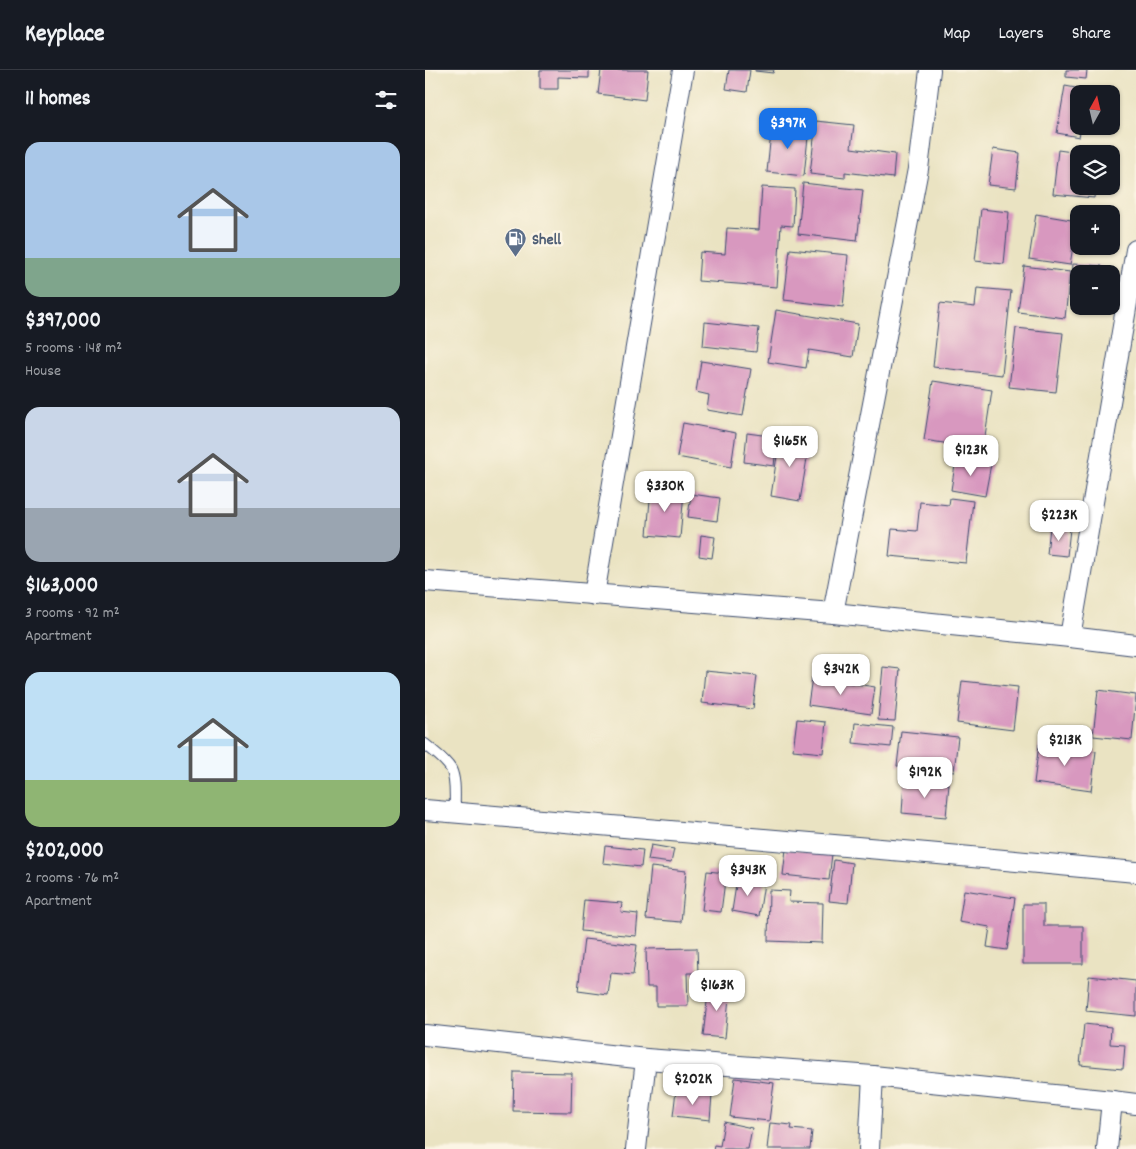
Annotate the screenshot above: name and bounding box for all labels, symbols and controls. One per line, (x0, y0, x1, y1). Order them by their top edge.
text: Keyplace (25, 18, 105, 52)
text: Map (943, 22, 970, 47)
text: Layers (998, 22, 1044, 47)
text: Share (1072, 22, 1111, 47)
text: 11 homes (25, 85, 90, 115)
north arrow (1070, 85, 1120, 135)
map controls (1070, 85, 1120, 315)
icon: filters (372, 86, 400, 114)
pin: $397K (753, 108, 823, 150)
text: $397K (770, 112, 806, 135)
button: layers (1070, 145, 1120, 195)
icon: home (168, 175, 258, 265)
button: + (1070, 205, 1120, 255)
fuel station icon: Shell (504, 226, 528, 257)
place label: Shell (532, 229, 561, 252)
button: − (1070, 265, 1120, 315)
text: $397,000 (25, 307, 101, 337)
text: 5 rooms · 148 m² (25, 337, 122, 360)
text: House (25, 360, 61, 383)
pin: $165K (755, 426, 825, 468)
text: $165K (773, 430, 807, 453)
pin: $123K (936, 434, 1006, 477)
text: $123K (954, 439, 988, 462)
icon: home (168, 440, 258, 530)
pin: $330K (630, 470, 700, 513)
text: $330K (646, 475, 684, 498)
pin: $223K (1024, 500, 1094, 542)
text: $223K (1041, 504, 1077, 527)
text: $163,000 (25, 572, 98, 602)
text: 3 rooms · 92 m² (25, 602, 119, 625)
text: Apartment (25, 625, 92, 648)
pin: $342K (806, 654, 876, 696)
text: $342K (823, 658, 859, 681)
icon: home (168, 705, 258, 795)
pin: $213K (1030, 724, 1100, 767)
text: $213K (1048, 729, 1082, 752)
pin: $192K (890, 756, 960, 799)
text: $192K (908, 761, 942, 784)
text: $202,000 (25, 837, 104, 867)
pin: $343K (713, 854, 783, 897)
text: $343K (730, 859, 766, 882)
text: 2 rooms · 76 m² (25, 867, 119, 890)
text: Apartment (25, 890, 92, 913)
pin: $163K (682, 970, 752, 1012)
text: $163K (700, 974, 734, 997)
pin: $202K (658, 1064, 728, 1106)
text: $202K (674, 1068, 712, 1091)

